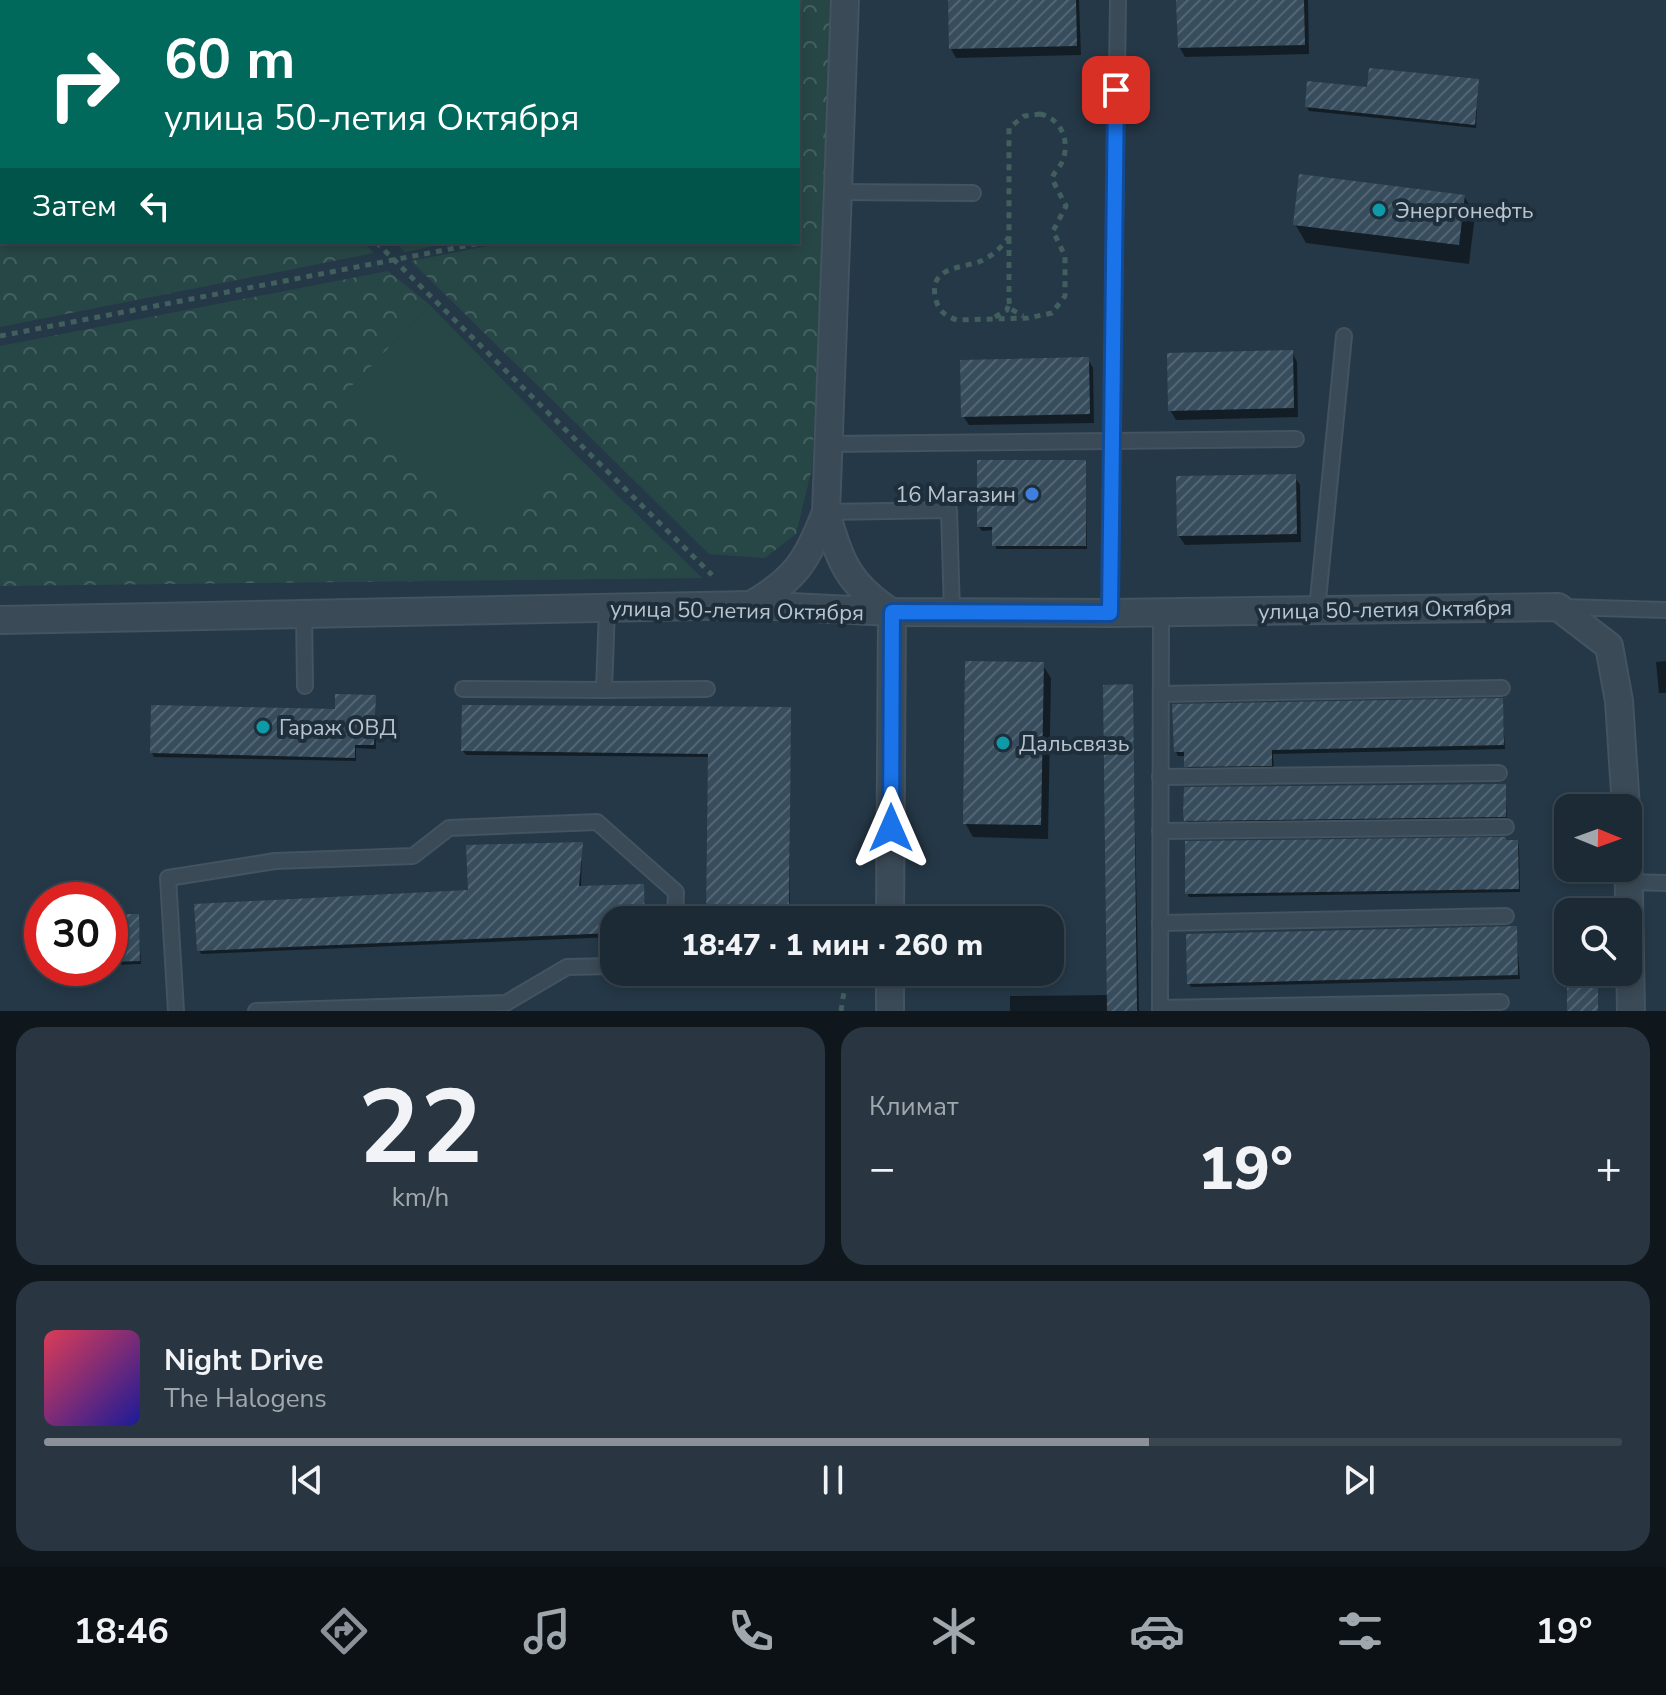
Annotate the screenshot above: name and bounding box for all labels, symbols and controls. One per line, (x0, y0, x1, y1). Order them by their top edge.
text: 60 m (164, 21, 295, 98)
icon: right (32, 32, 136, 136)
pin (1082, 56, 1150, 124)
icon: arrive (1094, 68, 1138, 112)
text: улица 50-летия Октября (164, 94, 580, 143)
icon: left (133, 184, 177, 228)
text: Затем (32, 186, 117, 227)
place label: Энергонефть (1395, 196, 1534, 226)
marker: Энергонефть (1370, 201, 1388, 219)
place label: 16 Магазин (895, 480, 1016, 510)
marker: 16 Магазин (1023, 485, 1041, 503)
street label: улица 50-летия Октября (1258, 593, 1512, 627)
street label: улица 50-летия Октября (610, 594, 864, 628)
place label: Гараж ОВД (279, 713, 397, 743)
marker: Гараж ОВД (254, 718, 272, 736)
place label: Дальсвязь (1019, 729, 1129, 759)
marker: Дальсвязь (994, 734, 1012, 752)
position arrow (849, 786, 933, 870)
north arrow (1554, 794, 1642, 882)
map controls (1554, 794, 1642, 986)
speed limit sign: 30 (24, 882, 128, 986)
button: search (1554, 898, 1642, 986)
text: 18:47 · 1 мин · 260 m (681, 925, 983, 966)
text: 22 (358, 1057, 483, 1199)
text: Климат (869, 1089, 958, 1124)
text: 19° (1198, 1128, 1293, 1210)
text: − (869, 1139, 895, 1199)
text: + (1596, 1139, 1622, 1199)
text: km/h (392, 1180, 449, 1215)
text: Night Drive (164, 1340, 323, 1381)
text: The Halogens (164, 1381, 327, 1416)
icon: previous (285, 1458, 329, 1502)
icon: pause (811, 1458, 855, 1502)
icon: next (1337, 1458, 1381, 1502)
icon: directions (316, 1603, 372, 1659)
icon: music (519, 1603, 575, 1659)
icon: phone (723, 1603, 779, 1659)
icon: climate (926, 1603, 982, 1659)
icon: car (1129, 1603, 1185, 1659)
icon: filters (1332, 1603, 1388, 1659)
text: 18:46 (74, 1607, 169, 1656)
text: 19° (1535, 1607, 1592, 1656)

